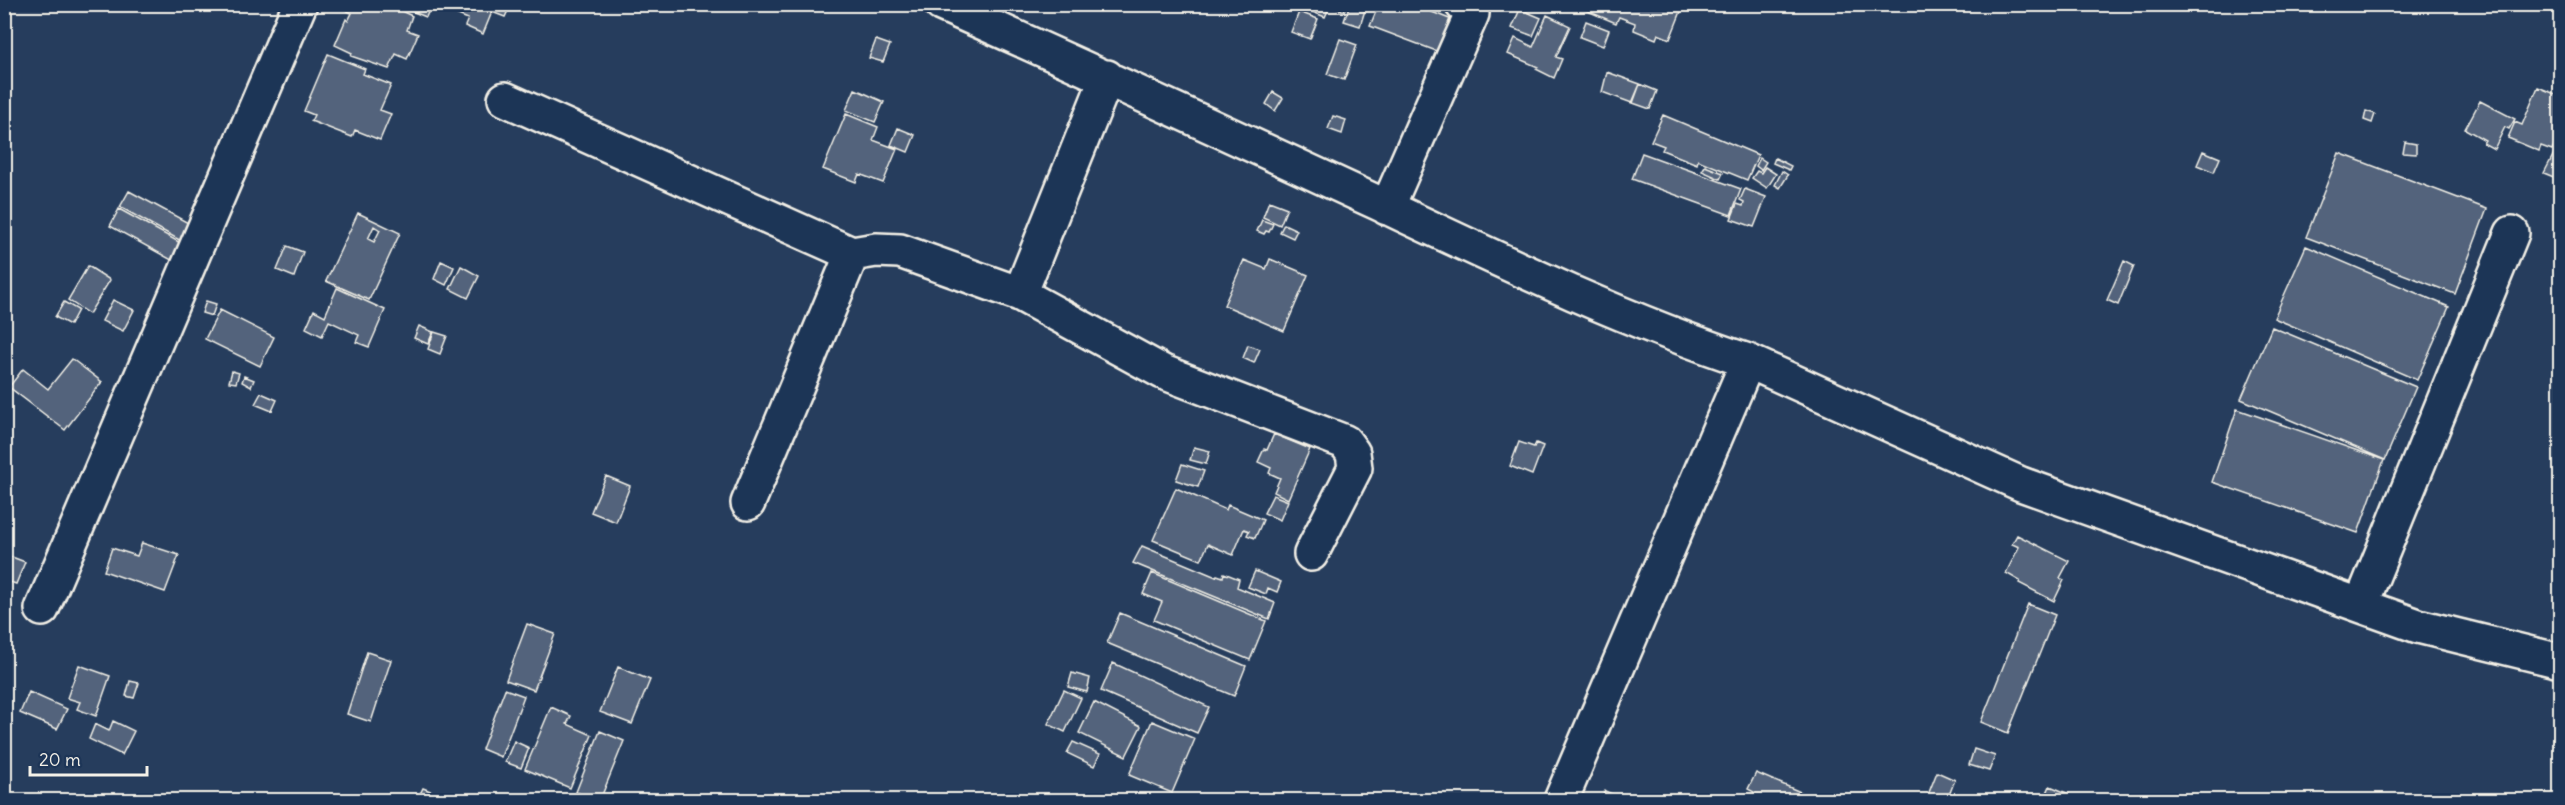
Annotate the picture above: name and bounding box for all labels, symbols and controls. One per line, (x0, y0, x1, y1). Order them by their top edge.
scale bar (30, 739, 147, 777)
text: 20 m (39, 748, 81, 771)

